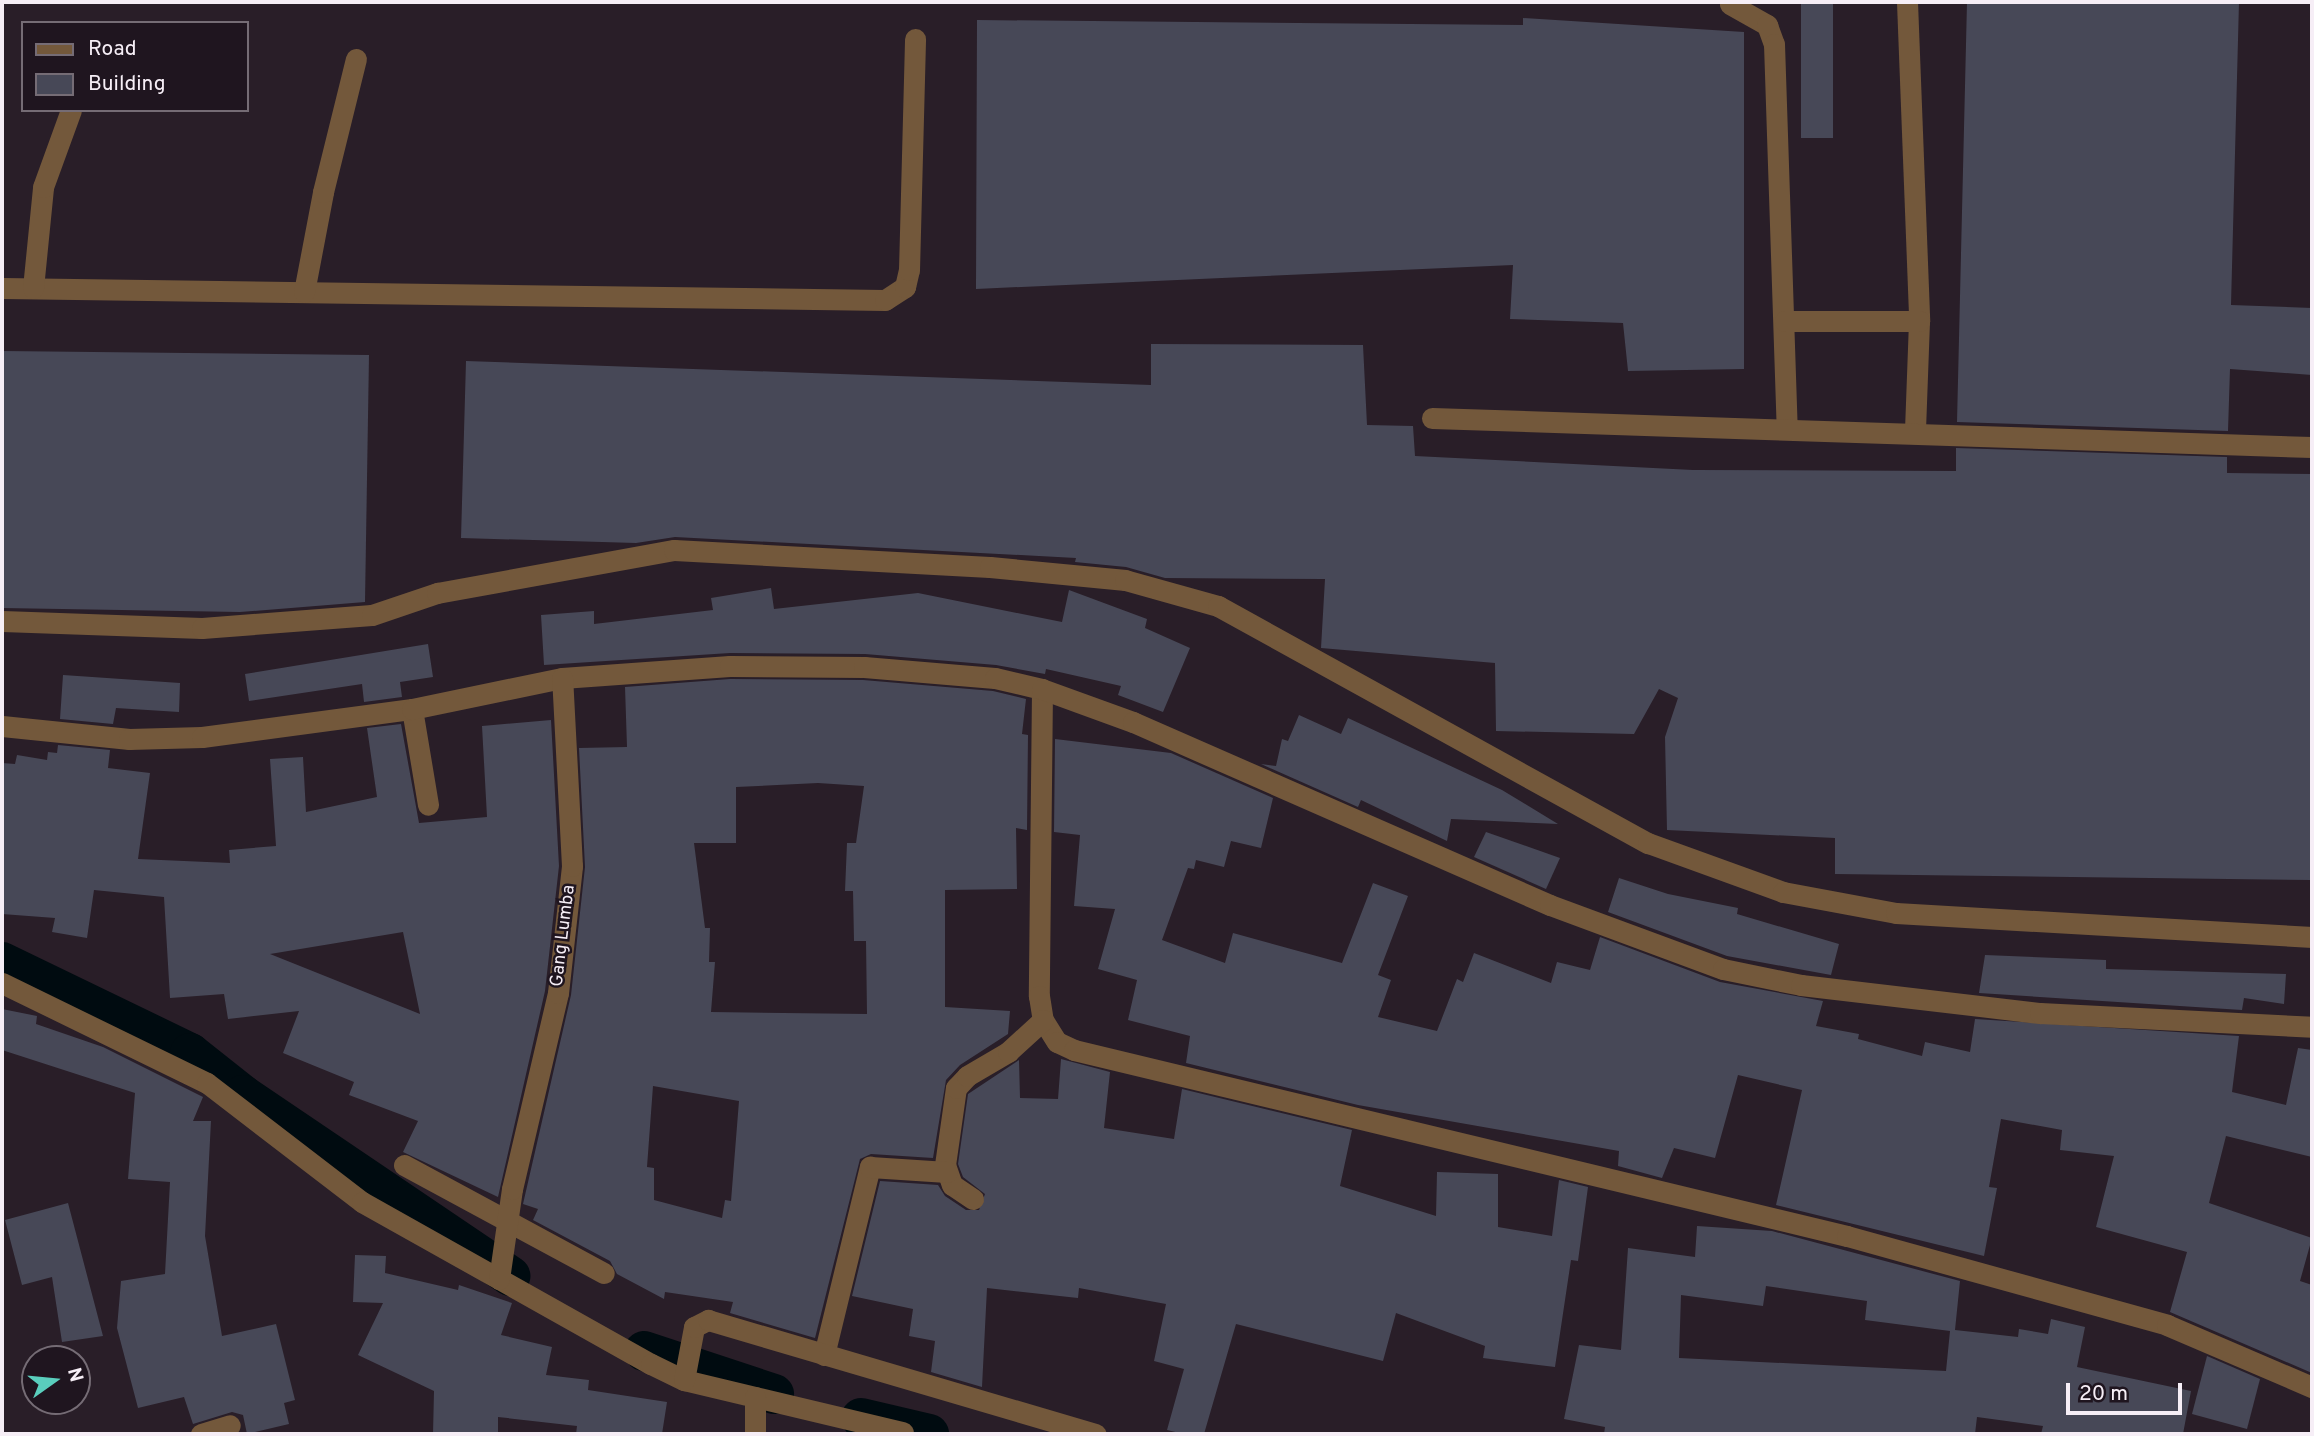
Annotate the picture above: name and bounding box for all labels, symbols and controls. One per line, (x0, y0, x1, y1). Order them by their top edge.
legend (21, 21, 248, 112)
text: Road (88, 36, 137, 63)
text: Building (88, 71, 166, 98)
street label: Gang Lumba (547, 884, 581, 988)
north arrow (21, 1345, 91, 1415)
text: N (61, 1365, 88, 1385)
scale bar (2069, 1370, 2184, 1414)
text: 20 m (2079, 1381, 2128, 1408)

